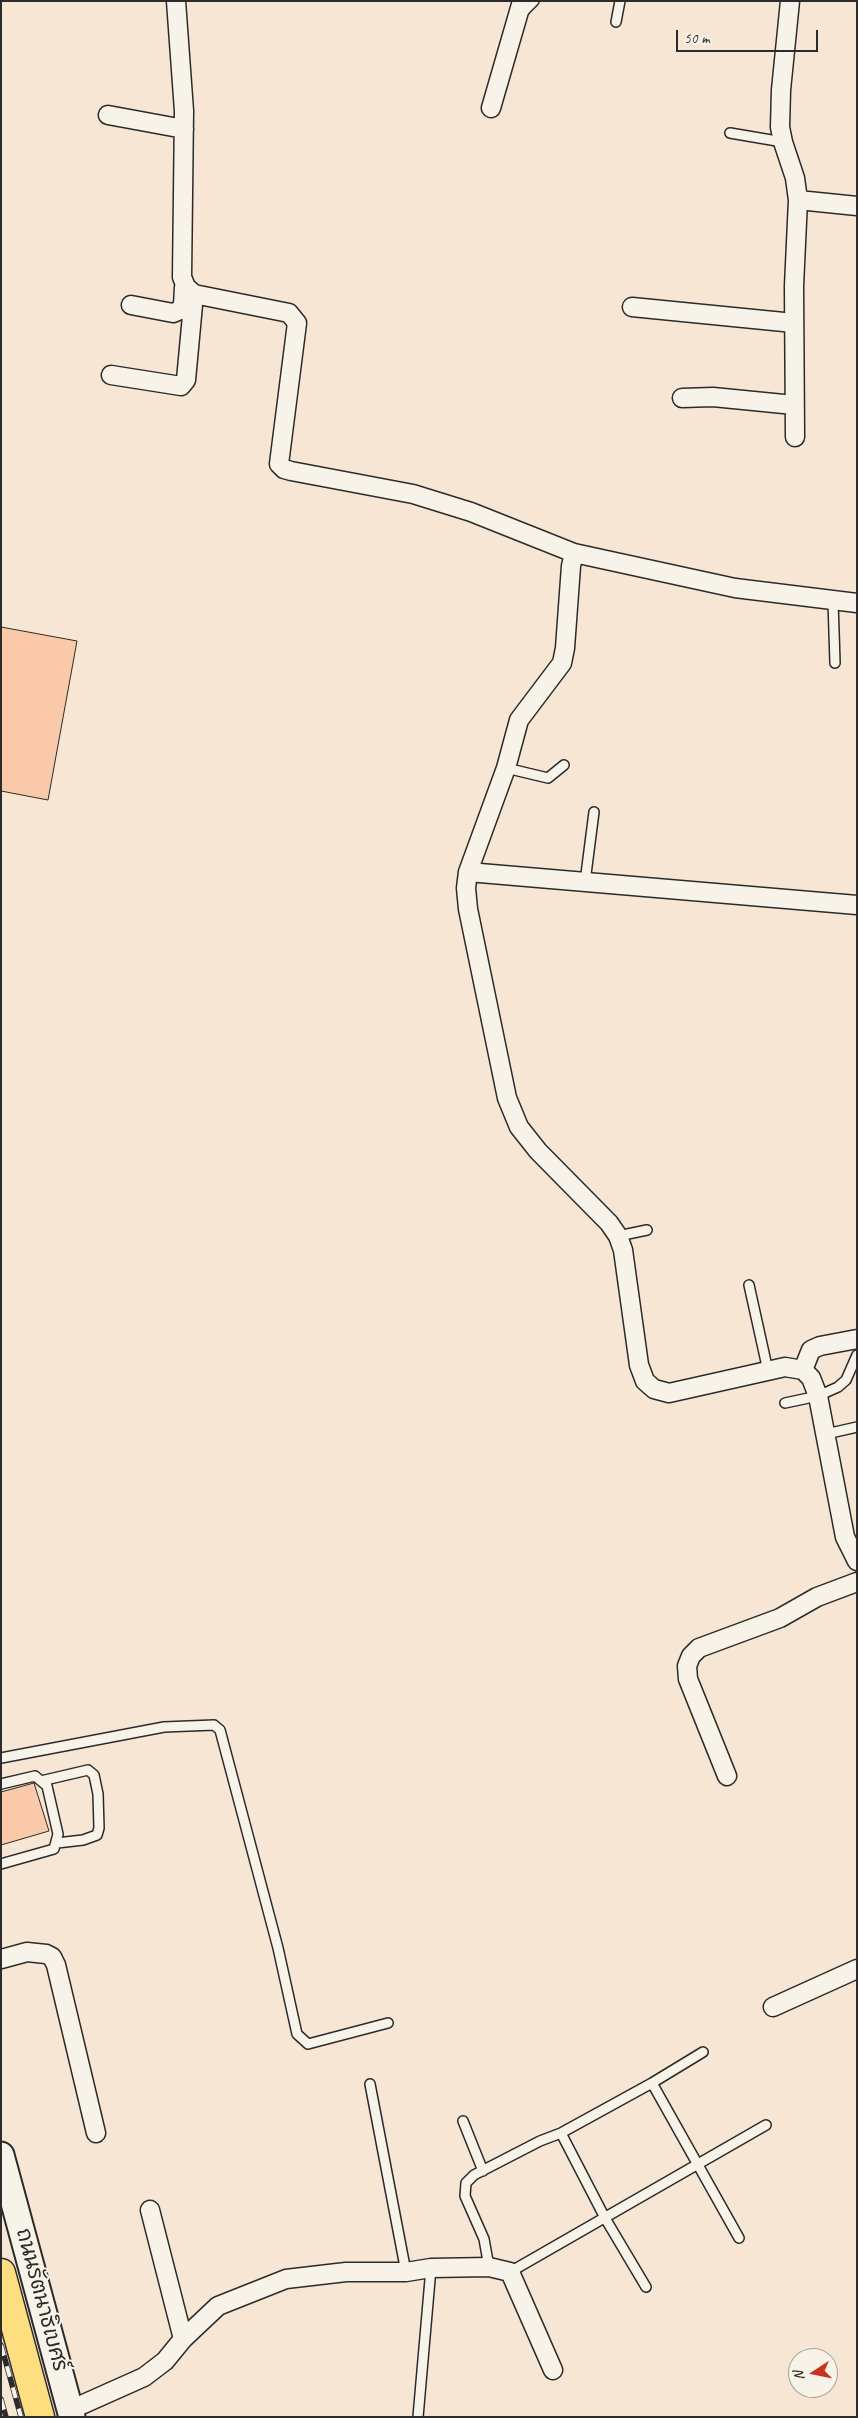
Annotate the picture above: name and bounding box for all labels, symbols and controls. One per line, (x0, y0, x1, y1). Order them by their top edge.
scale bar (678, 20, 820, 52)
text: 50 m (684, 29, 710, 48)
street label: ถนนรัตนาธิเบศร์ (10, 2226, 72, 2374)
north arrow (788, 2348, 838, 2398)
text: N (790, 2370, 808, 2382)

